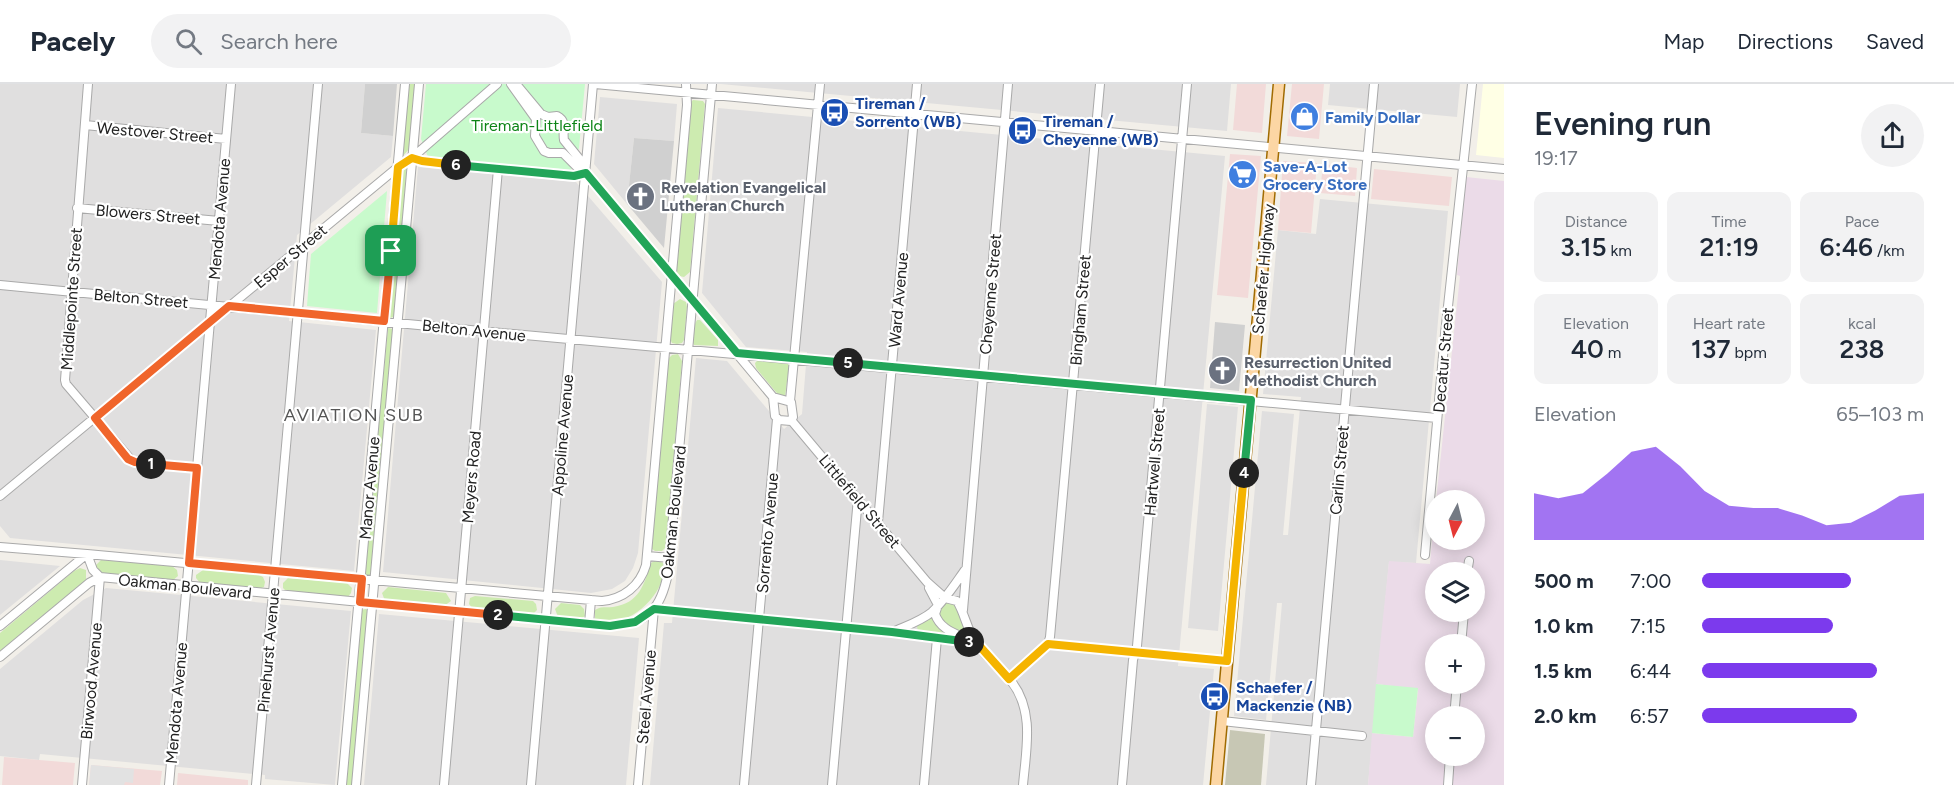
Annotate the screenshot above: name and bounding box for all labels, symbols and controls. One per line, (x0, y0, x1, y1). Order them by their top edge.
search box (151, 14, 571, 68)
text: Pacely (30, 24, 115, 58)
icon: search (172, 25, 205, 58)
text: Search here (220, 28, 338, 55)
text: Map (1663, 29, 1704, 54)
text: Directions (1737, 29, 1833, 54)
text: Saved (1866, 29, 1924, 54)
place label: Tireman / Sorrento (WB) (855, 94, 961, 131)
bus stop icon: Tireman / Sorrento (WB) (818, 96, 850, 128)
shop icon: Family Dollar (1288, 101, 1320, 133)
text: Evening run (1534, 104, 1711, 143)
button: share (1861, 104, 1924, 167)
place label: Family Dollar (1325, 108, 1420, 127)
place label: Tireman / Cheyenne (WB) (1043, 112, 1159, 149)
bus stop icon: Tireman / Cheyenne (WB) (1006, 114, 1038, 146)
park label: Tireman-Littlefield (471, 116, 603, 135)
street label: Westover Street (96, 118, 214, 147)
text: 19:17 (1534, 146, 1578, 170)
pin: 6 (441, 150, 471, 180)
text: 6 (451, 155, 461, 174)
street label: Mendota Avenue (205, 157, 234, 281)
place label: Save-A-Lot Grocery Store (1263, 157, 1367, 194)
supermarket icon: Save-A-Lot Grocery Store (1226, 159, 1258, 191)
place label: Revelation Evangelical Lutheran Church (661, 178, 826, 215)
church icon: Revelation Evangelical Lutheran Church (624, 180, 656, 212)
street label: Blowers Street (95, 200, 201, 229)
street label: Schaefer Highway (1248, 202, 1279, 335)
text: Distance (1565, 212, 1627, 231)
text: Time (1712, 212, 1746, 231)
text: Pace (1845, 212, 1879, 231)
street label: Esper Street (250, 220, 331, 292)
pin (365, 225, 416, 276)
street label: Middlepointe Street (57, 227, 86, 371)
text: 3.15 (1560, 231, 1606, 263)
text: 21:19 (1700, 231, 1758, 263)
text: 6:46 (1819, 231, 1873, 263)
street label: Cheyenne Street (976, 233, 1005, 355)
icon: arrive (374, 234, 407, 267)
text: km (1606, 241, 1632, 260)
text: /km (1873, 241, 1905, 260)
street label: Ward Avenue (885, 251, 912, 349)
street label: Bingham Street (1066, 254, 1095, 366)
street label: Belton Street (93, 285, 189, 312)
street label: Decatur Street (1429, 307, 1458, 414)
text: Elevation (1563, 314, 1629, 333)
text: Heart rate (1693, 314, 1765, 333)
text: kcal (1848, 314, 1876, 333)
street label: Belton Avenue (421, 316, 527, 345)
text: 40 (1571, 333, 1604, 365)
text: 137 (1691, 333, 1731, 365)
text: 238 (1839, 333, 1885, 365)
text: m (1604, 343, 1621, 362)
text: bpm (1731, 343, 1767, 362)
pin: 5 (833, 348, 863, 378)
text: 5 (843, 353, 853, 372)
place label: Resurrection United Methodist Church (1244, 353, 1392, 390)
church icon: Resurrection United Methodist Church (1207, 355, 1239, 387)
street label: Appoline Avenue (548, 373, 577, 497)
text: Elevation (1534, 402, 1616, 426)
text: 65–103 m (1836, 402, 1924, 426)
district label: AVIATION SUB (284, 404, 424, 426)
street label: Hartwell Street (1140, 407, 1169, 517)
street label: Carlin Street (1326, 424, 1353, 516)
street label: Meyers Road (458, 430, 485, 524)
street label: Manor Avenue (356, 435, 383, 540)
street label: Oakman Boulevard (657, 444, 690, 580)
pin: 1 (136, 449, 166, 479)
street label: Littlefield Street (815, 451, 904, 552)
text: 1 (148, 454, 154, 473)
pin: 4 (1229, 458, 1259, 488)
text: 4 (1239, 463, 1249, 482)
street label: Sorrento Avenue (753, 472, 782, 594)
north arrow (1425, 490, 1485, 550)
map controls (1425, 490, 1485, 766)
button: layers (1425, 562, 1485, 622)
text: 500 m (1534, 569, 1594, 593)
text: 7:00 (1630, 569, 1671, 593)
street label: Oakman Boulevard (117, 570, 253, 603)
street label: Pinehurst Avenue (254, 586, 283, 713)
pin: 2 (483, 600, 513, 630)
text: 2 (493, 605, 503, 624)
text: 1.0 km (1534, 614, 1593, 638)
text: 7:15 (1630, 614, 1666, 638)
street label: Birwood Avenue (77, 622, 106, 740)
pin: 3 (954, 627, 984, 657)
text: 3 (965, 632, 973, 651)
button: + (1425, 634, 1485, 694)
street label: Mendota Avenue (162, 641, 191, 765)
street label: Steel Avenue (633, 649, 660, 745)
text: 1.5 km (1534, 659, 1592, 683)
text: 6:44 (1630, 659, 1671, 683)
place label: Schaefer / Mackenzie (NB) (1236, 678, 1352, 715)
bus stop icon: Schaefer / Mackenzie (NB) (1199, 680, 1231, 712)
text: 2.0 km (1534, 704, 1596, 728)
text: 6:57 (1630, 704, 1669, 728)
button: − (1425, 706, 1485, 766)

